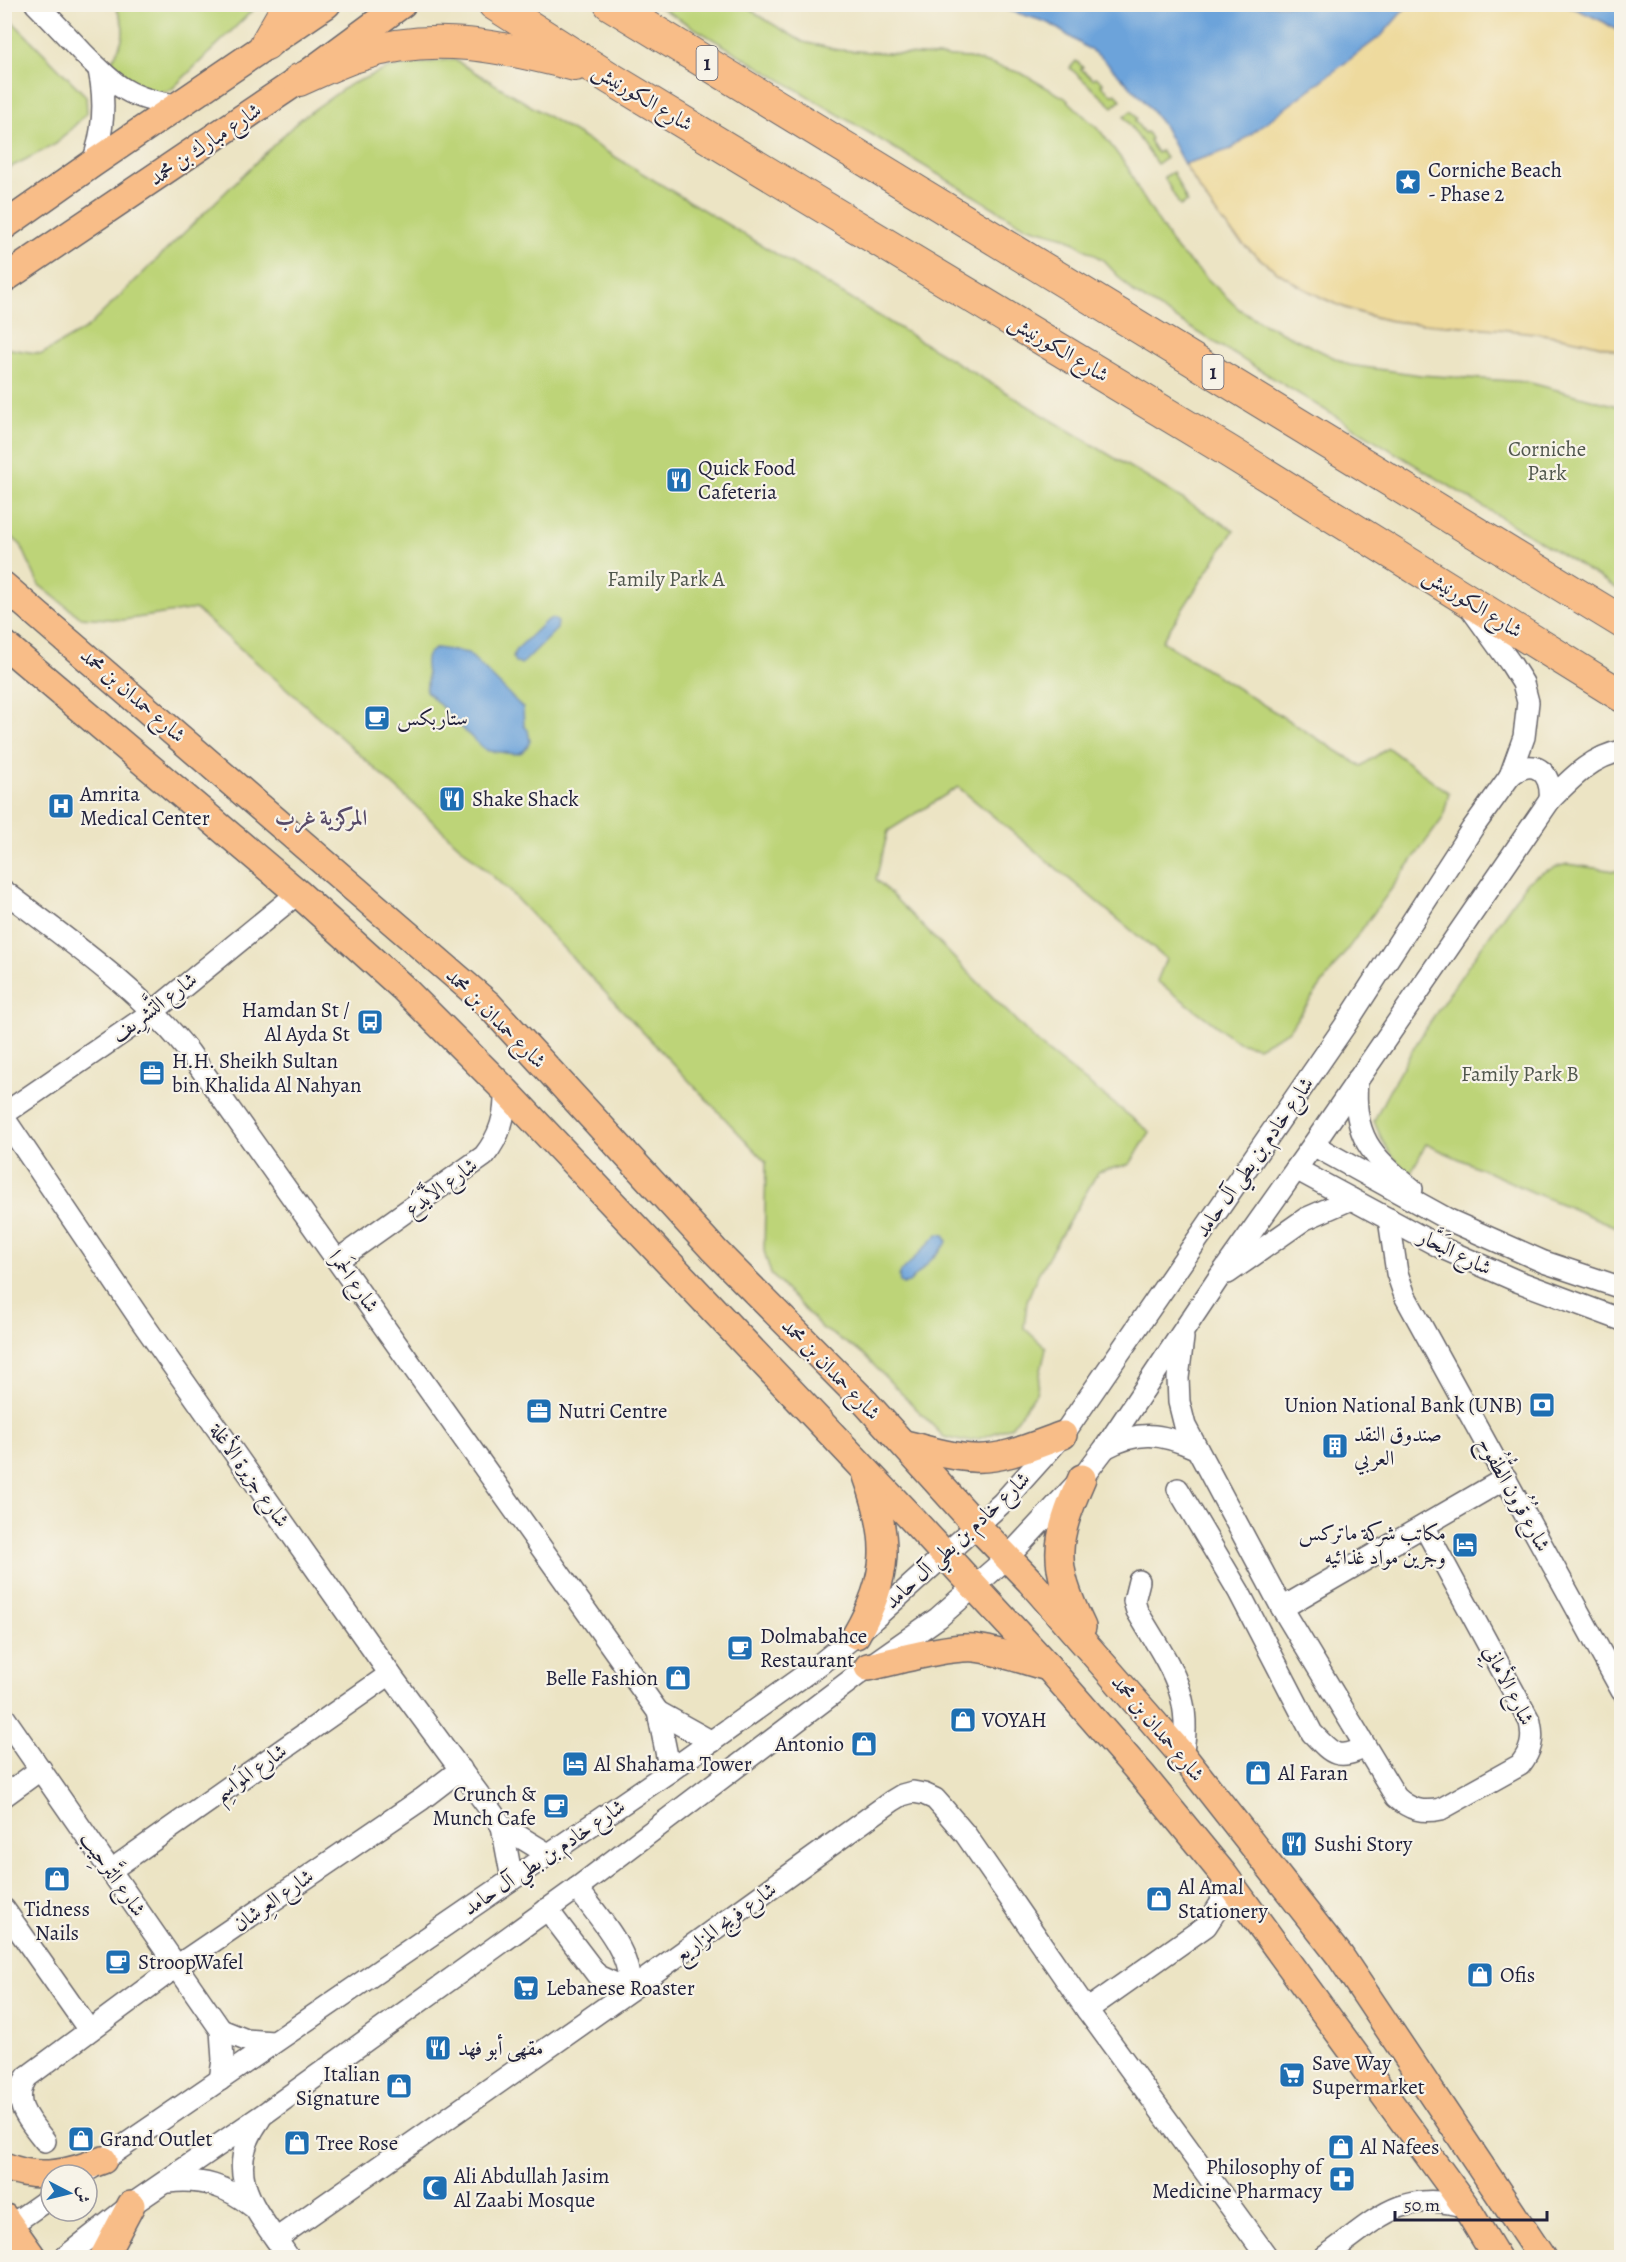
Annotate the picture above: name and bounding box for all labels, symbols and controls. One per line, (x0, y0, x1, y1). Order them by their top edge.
road number: 1 (696, 46, 718, 80)
street label: شارع الكورنيش (586, 56, 698, 141)
street label: شارع مبارك بن محمد (143, 96, 269, 195)
place label: Corniche Beach - Phase 2 (1428, 156, 1562, 208)
place icon: Corniche Beach - Phase 2 (1393, 167, 1423, 197)
street label: شارع الكورنيش (1002, 307, 1114, 392)
road number: 1 (1202, 355, 1224, 389)
park label: Corniche Park (1508, 435, 1586, 487)
place label: Quick Food Cafeteria (698, 454, 796, 506)
restaurant icon: Quick Food Cafeteria (664, 465, 694, 495)
street label: شارع الكورنيش (1416, 561, 1528, 648)
park label: Family Park A (607, 565, 725, 593)
street label: شارع حمدان بن محمد (72, 641, 192, 752)
cafe icon: ستاربكس (362, 703, 392, 733)
place label: ستاربكس (397, 704, 468, 732)
place label: Amrita Medical Center (79, 780, 210, 832)
restaurant icon: Shake Shack (437, 784, 467, 814)
place label: Shake Shack (472, 785, 579, 813)
hospital icon: Amrita Medical Center (46, 791, 76, 821)
district label: المركزية غرب (275, 803, 367, 834)
street label: شارع التَّشرِيف (103, 962, 205, 1052)
street label: شارع حمدان بن محمد (437, 962, 552, 1077)
place label: Hamdan St / Al Ayda St (241, 996, 350, 1048)
bus stop icon: Hamdan St / Al Ayda St (355, 1007, 385, 1037)
place label: H.H. Sheikh Sultan bin Khalida Al Nahyan (172, 1047, 361, 1099)
office icon: H.H. Sheikh Sultan bin Khalida Al Nahyan (137, 1058, 167, 1088)
park label: Family Park B (1461, 1060, 1579, 1088)
street label: شارع خادم بن بطي آل حامد (1188, 1071, 1325, 1246)
street label: شارع الأَيْدَع (397, 1148, 485, 1226)
street label: شارع البَحَّار (1410, 1218, 1498, 1285)
street label: شارع الحَمرا (319, 1244, 387, 1320)
street label: شارع حمدان بن محمد (772, 1312, 887, 1429)
bank icon: Union National Bank (UNB) (1527, 1390, 1557, 1420)
place label: Union National Bank (UNB) (1284, 1391, 1522, 1419)
office icon: Nutri Centre (524, 1396, 554, 1426)
place label: Nutri Centre (558, 1397, 667, 1425)
street label: شارع جزيرة الأغلة (200, 1416, 297, 1535)
place label: صندوق النقد العربي (1354, 1420, 1442, 1475)
street label: شارع قُرُون الطُّفُوح (1466, 1428, 1563, 1559)
building icon: صندوق النقد العربي (1320, 1431, 1350, 1461)
street label: شارع خادم بن بطي آل حامد (878, 1465, 1040, 1619)
place label: مكاتب شركة ماتركس وجرين مواد غذائيه (1298, 1519, 1446, 1571)
hotel icon: مكاتب شركة ماتركس وجرين مواد غذائيه (1450, 1530, 1480, 1560)
place label: Dolmabahce Restaurant (760, 1622, 867, 1674)
cafe icon: Dolmabahce Restaurant (725, 1633, 755, 1663)
street label: شارع الأمانِي (1472, 1639, 1542, 1733)
shop icon: Belle Fashion (663, 1663, 693, 1693)
place label: Belle Fashion (545, 1664, 658, 1692)
street label: شارع حمدان بن محمد (1102, 1669, 1211, 1790)
shop icon: VOYAH (948, 1705, 978, 1735)
place label: VOYAH (981, 1706, 1047, 1734)
shop icon: Antonio (849, 1729, 879, 1759)
place label: Antonio (774, 1730, 844, 1758)
street label: شارع المَواسِم (207, 1736, 296, 1813)
hotel icon: Al Shahama Tower (560, 1749, 590, 1779)
place label: Al Shahama Tower (593, 1750, 752, 1778)
shop icon: Al Faran (1243, 1758, 1273, 1788)
place label: Al Faran (1277, 1759, 1348, 1787)
place label: Crunch & Munch Cafe (433, 1780, 536, 1832)
cafe icon: Crunch & Munch Cafe (541, 1791, 571, 1821)
street label: شارع خادم بن بطي آل حامد (457, 1792, 634, 1927)
street label: شارع التَّرحِيب (70, 1824, 156, 1924)
restaurant icon: Sushi Story (1279, 1829, 1309, 1859)
place label: Sushi Story (1314, 1830, 1413, 1858)
street label: شارع العِرشان (227, 1862, 321, 1941)
shop icon: Tidness Nails (42, 1864, 72, 1894)
place label: Al Amal Stationery (1177, 1873, 1268, 1925)
street label: شارع فريج المزاريع (668, 1875, 785, 1973)
shop icon: Al Amal Stationery (1144, 1884, 1174, 1914)
place label: Tidness Nails (24, 1895, 90, 1947)
cafe icon: StroopWafel (103, 1947, 133, 1977)
place label: StroopWafel (138, 1948, 243, 1976)
shop icon: Ofis (1465, 1960, 1495, 1990)
place label: Ofis (1500, 1961, 1535, 1989)
supermarket icon: Lebanese Roaster (511, 1973, 541, 2003)
place label: Lebanese Roaster (546, 1974, 695, 2002)
restaurant icon: مقهى أبو فهد (423, 2033, 453, 2063)
place label: مقهى أبو فهد (458, 2033, 543, 2062)
place label: Save Way Supermarket (1312, 2049, 1425, 2101)
place label: Italian Signature (296, 2060, 380, 2112)
supermarket icon: Save Way Supermarket (1277, 2060, 1307, 2090)
shop icon: Italian Signature (384, 2071, 414, 2101)
shop icon: Grand Outlet (66, 2124, 96, 2154)
place label: Grand Outlet (100, 2125, 213, 2153)
shop icon: Tree Rose (282, 2128, 312, 2158)
place label: Tree Rose (316, 2129, 398, 2157)
shop icon: Al Nafees (1326, 2132, 1356, 2162)
place label: Al Nafees (1359, 2133, 1439, 2161)
place label: Philosophy of Medicine Pharmacy (1152, 2153, 1325, 2205)
place label: Ali Abdullah Jasim Al Zaabi Mosque (453, 2162, 609, 2214)
north arrow (39, 2163, 99, 2223)
pharmacy icon: Philosophy of Medicine Pharmacy (1327, 2164, 1357, 2194)
mosque icon: Ali Abdullah Jasim Al Zaabi Mosque (420, 2173, 450, 2203)
scale bar (1395, 2184, 1546, 2222)
text: ش (71, 2185, 95, 2204)
text: 50 m (1404, 2193, 1440, 2217)

